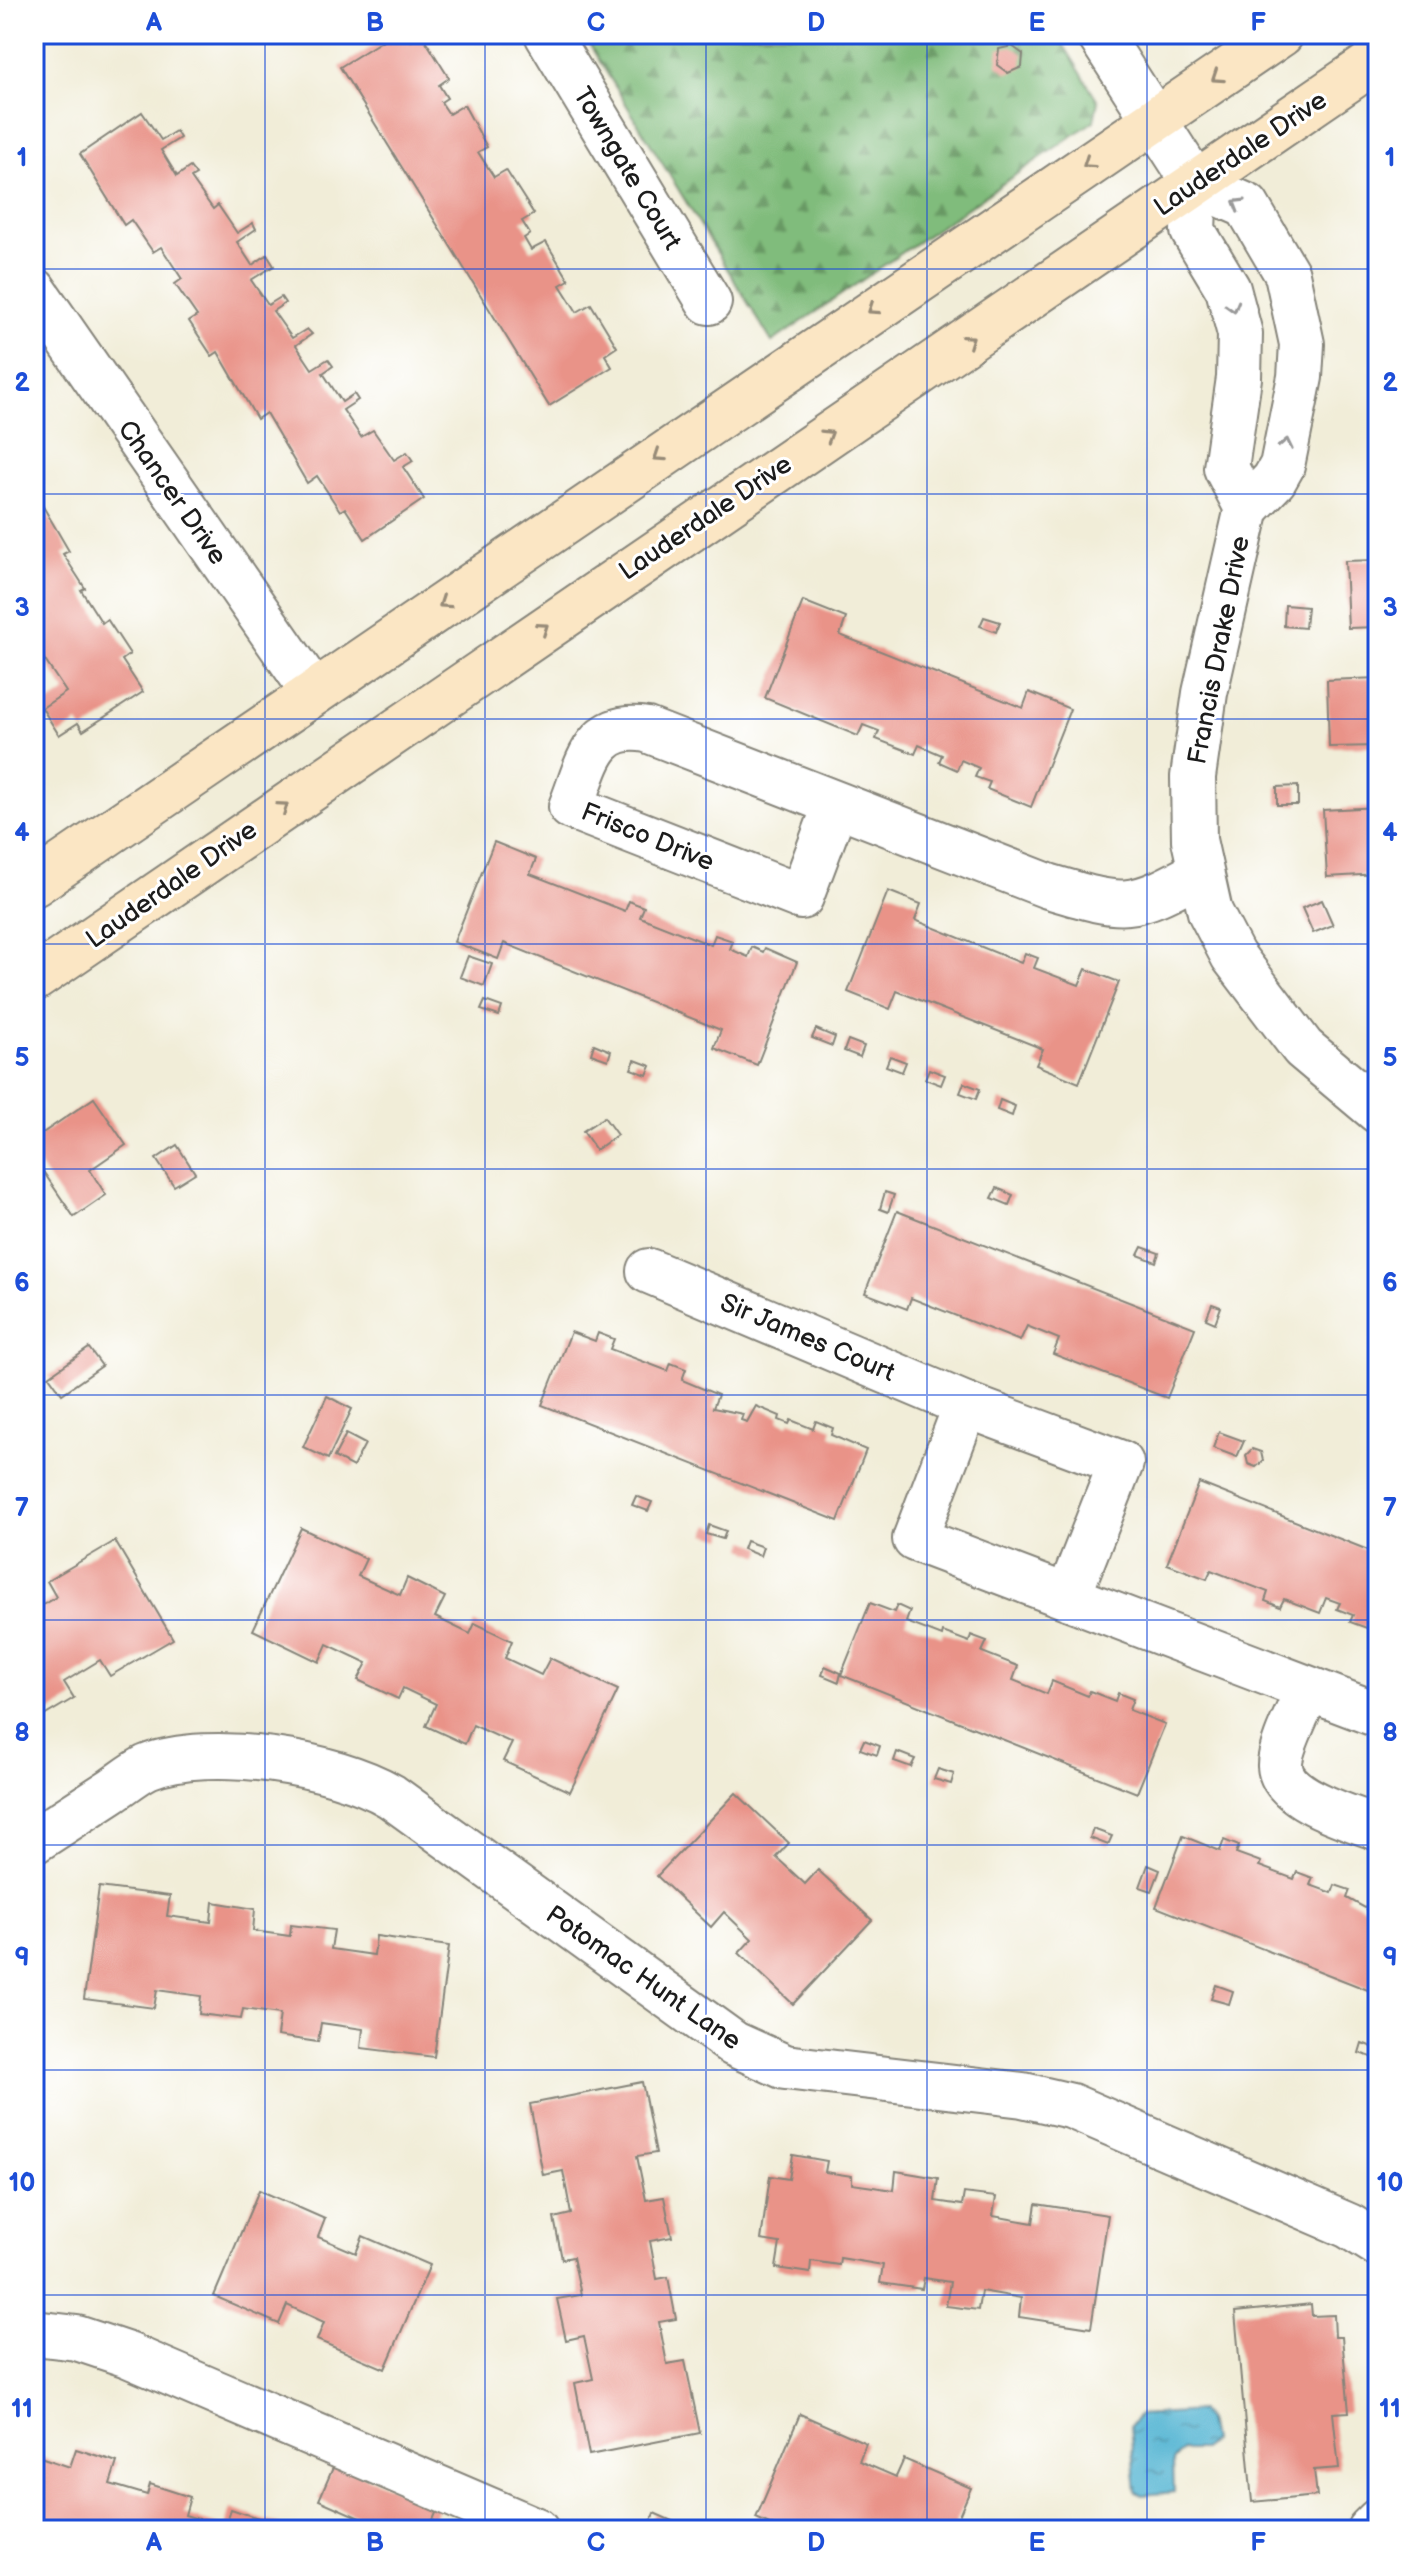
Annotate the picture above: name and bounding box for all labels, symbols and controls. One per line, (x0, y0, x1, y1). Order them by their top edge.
text: A (145, 8, 162, 39)
text: B (366, 8, 384, 39)
text: C (587, 8, 605, 39)
text: D (807, 8, 825, 39)
text: E (1029, 8, 1046, 39)
text: F (1250, 8, 1266, 39)
one-way arrow (1212, 68, 1226, 83)
street label: Towngate Court (566, 82, 687, 256)
street label: Lauderdale Drive (1149, 85, 1333, 223)
text: 1 (17, 143, 27, 174)
text: 1 (1385, 143, 1395, 174)
one-way arrow (1082, 153, 1097, 168)
one-way arrow (1232, 198, 1247, 214)
one-way arrow (868, 299, 882, 314)
one-way arrow (1224, 299, 1240, 313)
one-way arrow (961, 335, 975, 350)
text: 2 (14, 368, 30, 399)
text: 2 (1382, 368, 1398, 399)
street label: Chancer Drive (111, 415, 233, 571)
one-way arrow (819, 430, 834, 445)
one-way arrow (1277, 437, 1294, 450)
one-way arrow (653, 446, 667, 461)
street label: Lauderdale Drive (614, 449, 798, 587)
street label: Francis Drake Drive (1182, 533, 1257, 767)
text: 3 (14, 593, 30, 624)
one-way arrow (439, 593, 453, 608)
text: 3 (1382, 593, 1398, 624)
one-way arrow (535, 623, 549, 638)
street label: Frisco Drive (576, 797, 718, 878)
one-way arrow (274, 802, 288, 817)
street label: Lauderdale Drive (80, 815, 263, 956)
text: 4 (14, 818, 30, 849)
text: 4 (1382, 818, 1398, 849)
text: 5 (14, 1043, 30, 1074)
text: 5 (1382, 1043, 1398, 1074)
text: 6 (14, 1268, 30, 1299)
text: 6 (1382, 1268, 1398, 1299)
street label: Sir James Court (715, 1288, 899, 1389)
text: 7 (15, 1493, 29, 1524)
text: 7 (1383, 1493, 1397, 1524)
text: 8 (14, 1718, 30, 1749)
text: 8 (1382, 1718, 1398, 1749)
street label: Potomac Hunt Lane (540, 1899, 747, 2057)
text: 9 (14, 1943, 30, 1974)
text: 9 (1382, 1943, 1398, 1974)
text: 10 (8, 2168, 36, 2199)
text: 10 (1376, 2168, 1404, 2199)
text: 11 (11, 2394, 33, 2425)
text: 11 (1379, 2394, 1401, 2425)
text: A (145, 2528, 162, 2559)
text: B (366, 2528, 384, 2559)
text: C (587, 2528, 605, 2559)
text: D (807, 2528, 825, 2559)
text: E (1029, 2528, 1046, 2559)
text: F (1250, 2528, 1266, 2559)

